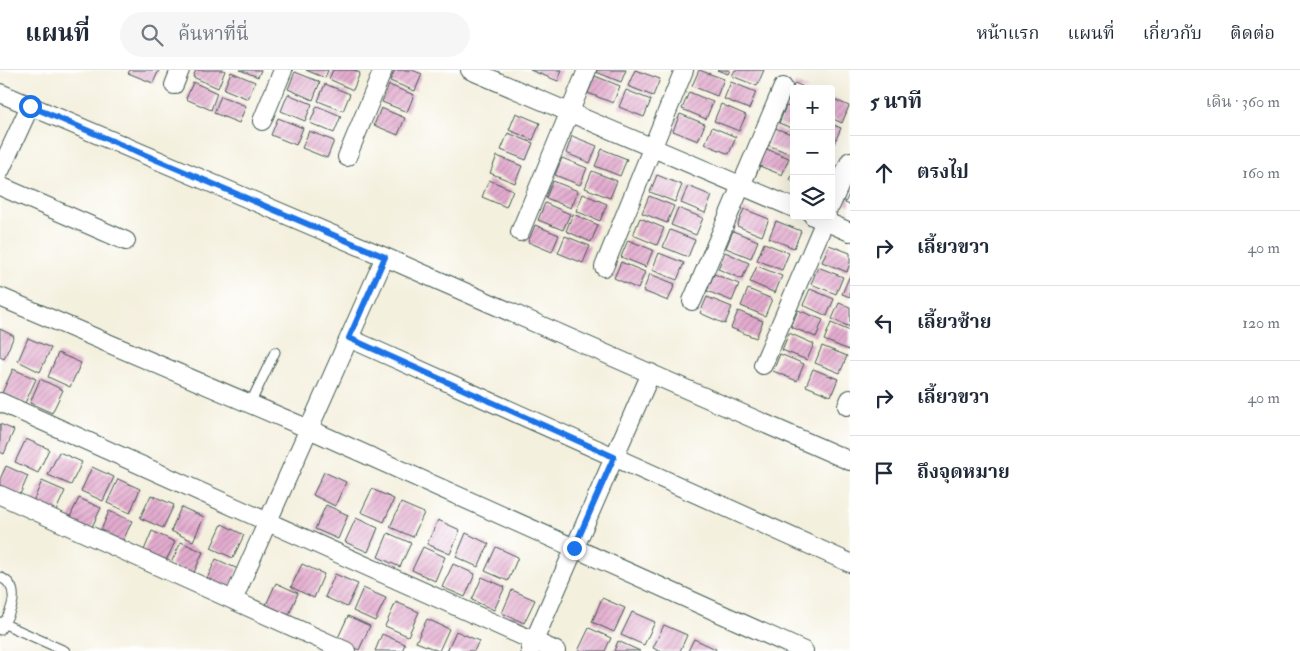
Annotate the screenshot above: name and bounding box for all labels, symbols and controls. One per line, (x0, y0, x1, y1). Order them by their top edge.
search box (120, 12, 470, 57)
text: แผนที่ (25, 18, 90, 49)
icon: search (138, 21, 166, 49)
text: ค้นหาที่นี่ (178, 22, 249, 46)
text: หน้าแรก (976, 22, 1039, 45)
text: แผนที่ (1067, 22, 1115, 45)
text: เกี่ยวกับ (1143, 22, 1202, 45)
text: ติดต่อ (1230, 22, 1275, 45)
map controls (790, 85, 835, 220)
button: + (790, 85, 835, 130)
text: 5 นาที (870, 88, 922, 115)
text: เดิน · 360 m (1206, 92, 1280, 112)
route start (19, 95, 42, 118)
button: − (790, 130, 835, 175)
icon: ahead (870, 159, 898, 187)
text: ตรงไป (917, 160, 969, 184)
text: 160 m (1242, 163, 1280, 183)
button: layers (790, 175, 835, 220)
icon: right (870, 234, 898, 262)
text: เลี้ยวขวา (917, 235, 989, 259)
text: 40 m (1247, 238, 1280, 258)
icon: left (870, 309, 898, 337)
text: เลี้ยวซ้าย (917, 310, 991, 334)
text: 120 m (1242, 313, 1280, 333)
icon: right (870, 384, 898, 412)
text: เลี้ยวขวา (917, 385, 989, 409)
text: 40 m (1247, 388, 1280, 408)
icon: arrive (870, 459, 898, 487)
text: ถึงจุดหมาย (917, 460, 1010, 484)
route end (563, 537, 586, 560)

